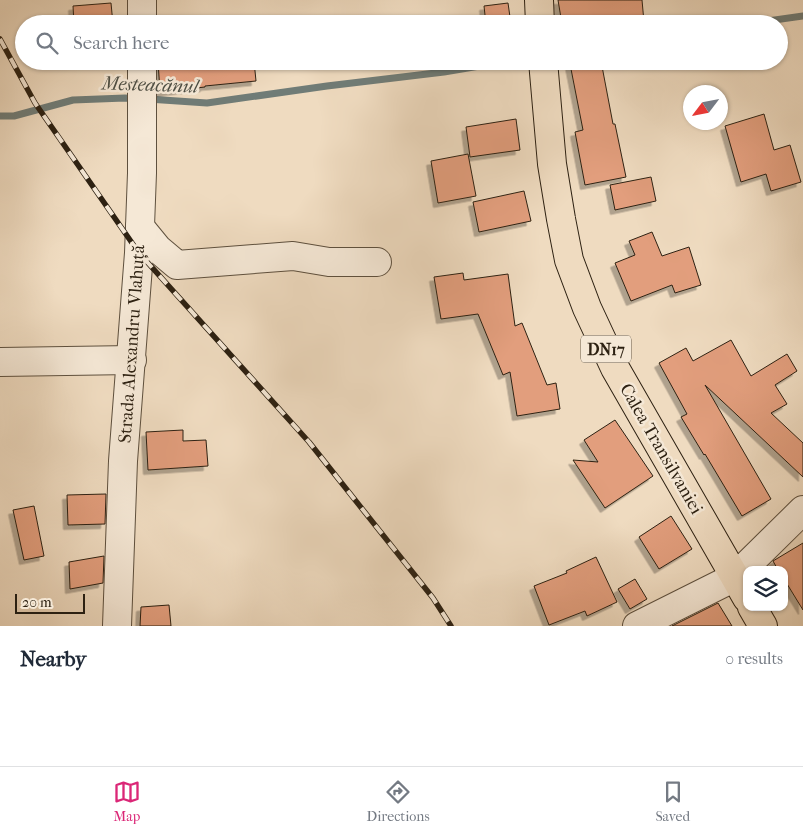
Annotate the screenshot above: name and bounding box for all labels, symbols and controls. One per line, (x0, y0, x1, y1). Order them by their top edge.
search box (15, 15, 788, 70)
icon: search (33, 29, 61, 57)
text: Search here (73, 32, 169, 54)
water label: Mesteacănul (100, 72, 201, 98)
north arrow (683, 85, 728, 130)
street label: Strada Alexandru Vlahuță (115, 243, 149, 444)
road number: DN17 (581, 336, 631, 362)
street label: Calea Transilvaniei (615, 380, 707, 519)
map controls (743, 566, 788, 611)
button: layers (743, 566, 788, 611)
scale bar (15, 591, 85, 614)
text: 20 m (22, 594, 52, 611)
text: Nearby (20, 647, 86, 671)
text: 0 results (725, 649, 783, 668)
tab: Map (113, 778, 141, 825)
tab: Directions (367, 778, 430, 825)
tab: Saved (655, 778, 690, 825)

